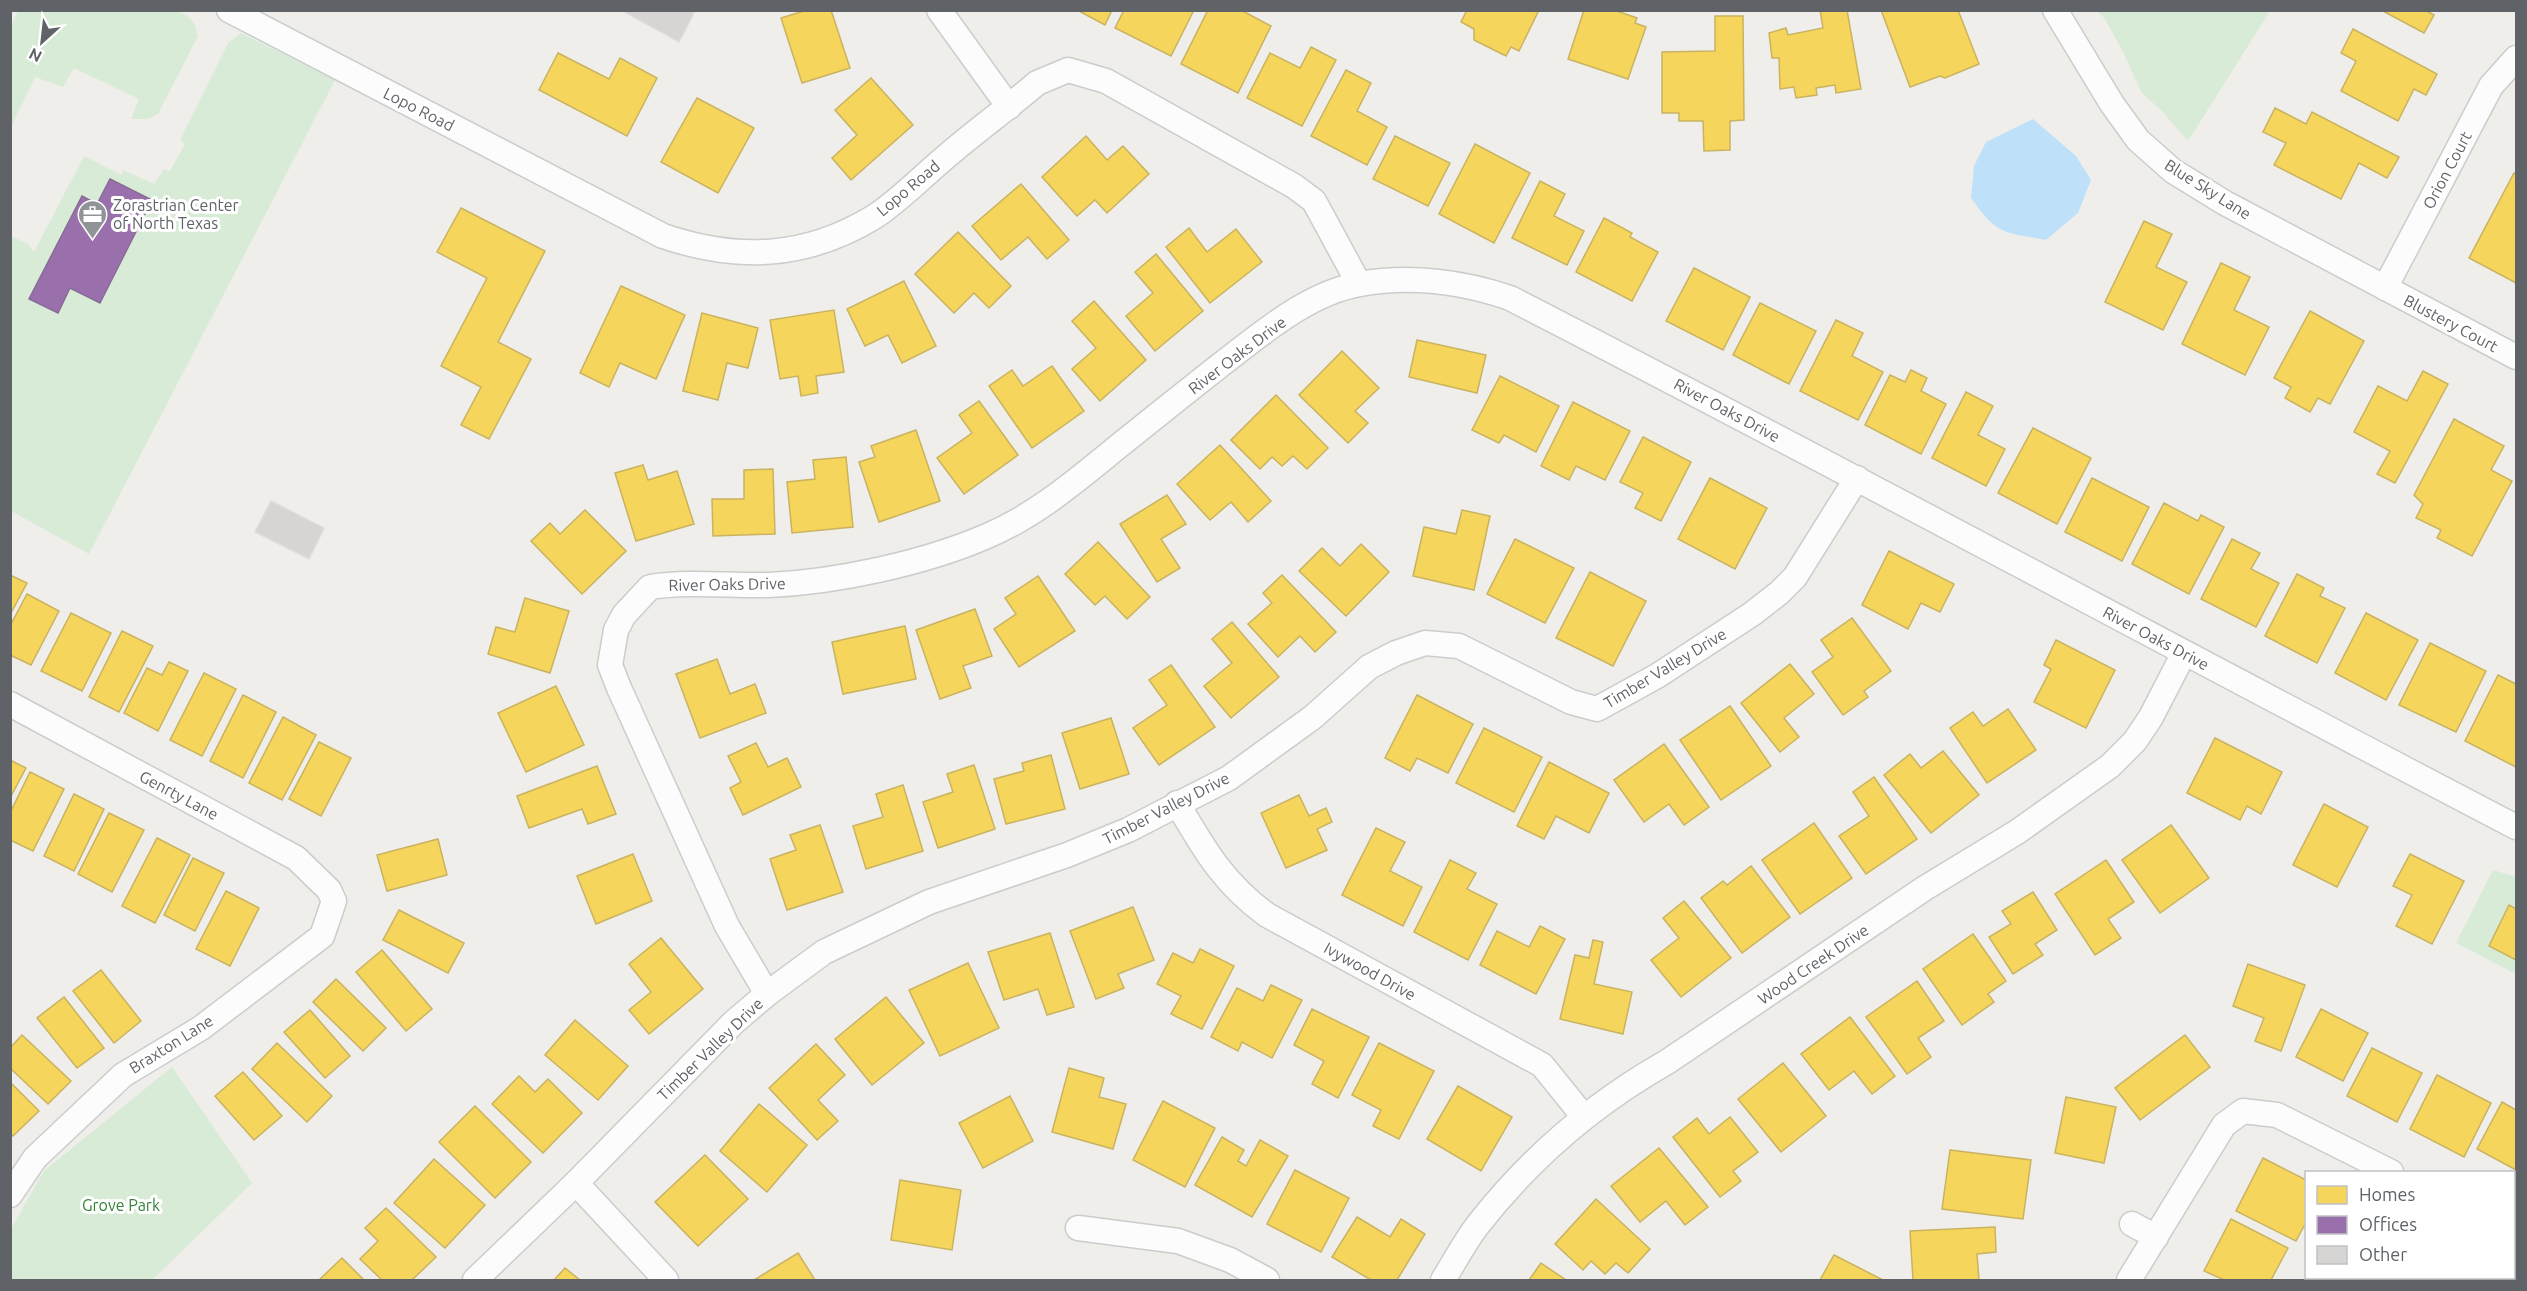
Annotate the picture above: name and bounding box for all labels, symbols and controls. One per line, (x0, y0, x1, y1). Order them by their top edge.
north arrow (12, 12, 72, 72)
text: N (26, 45, 45, 66)
street label: Lopo Road (381, 84, 457, 134)
street label: Orion Court (2419, 128, 2475, 212)
street label: Blue Sky Lane (2162, 155, 2254, 223)
street label: Lopo Road (873, 156, 943, 220)
place label: Zorastrian Center of North Texas (113, 196, 239, 232)
office icon: Zorastrian Center of North Texas (76, 198, 108, 240)
street label: Blustery Court (2401, 291, 2502, 356)
street label: River Oaks Drive (1185, 313, 1289, 397)
street label: River Oaks Drive (1671, 375, 1783, 445)
street label: River Oaks Drive (668, 574, 786, 594)
street label: River Oaks Drive (2100, 603, 2212, 673)
street label: Timber Valley Drive (1601, 624, 1729, 712)
street label: Genrty Lane (137, 767, 221, 823)
street label: Timber Valley Drive (1100, 768, 1232, 848)
street label: Wood Creek Drive (1754, 920, 1872, 1008)
street label: Ivywood Drive (1321, 938, 1419, 1004)
street label: Timber Valley Drive (654, 994, 766, 1104)
street label: Braxton Lane (126, 1011, 216, 1077)
legend (2305, 1171, 2515, 1279)
text: Homes (2359, 1184, 2416, 1204)
park label: Grove Park (82, 1196, 160, 1214)
text: Offices (2359, 1214, 2417, 1234)
text: Other (2359, 1244, 2407, 1264)

